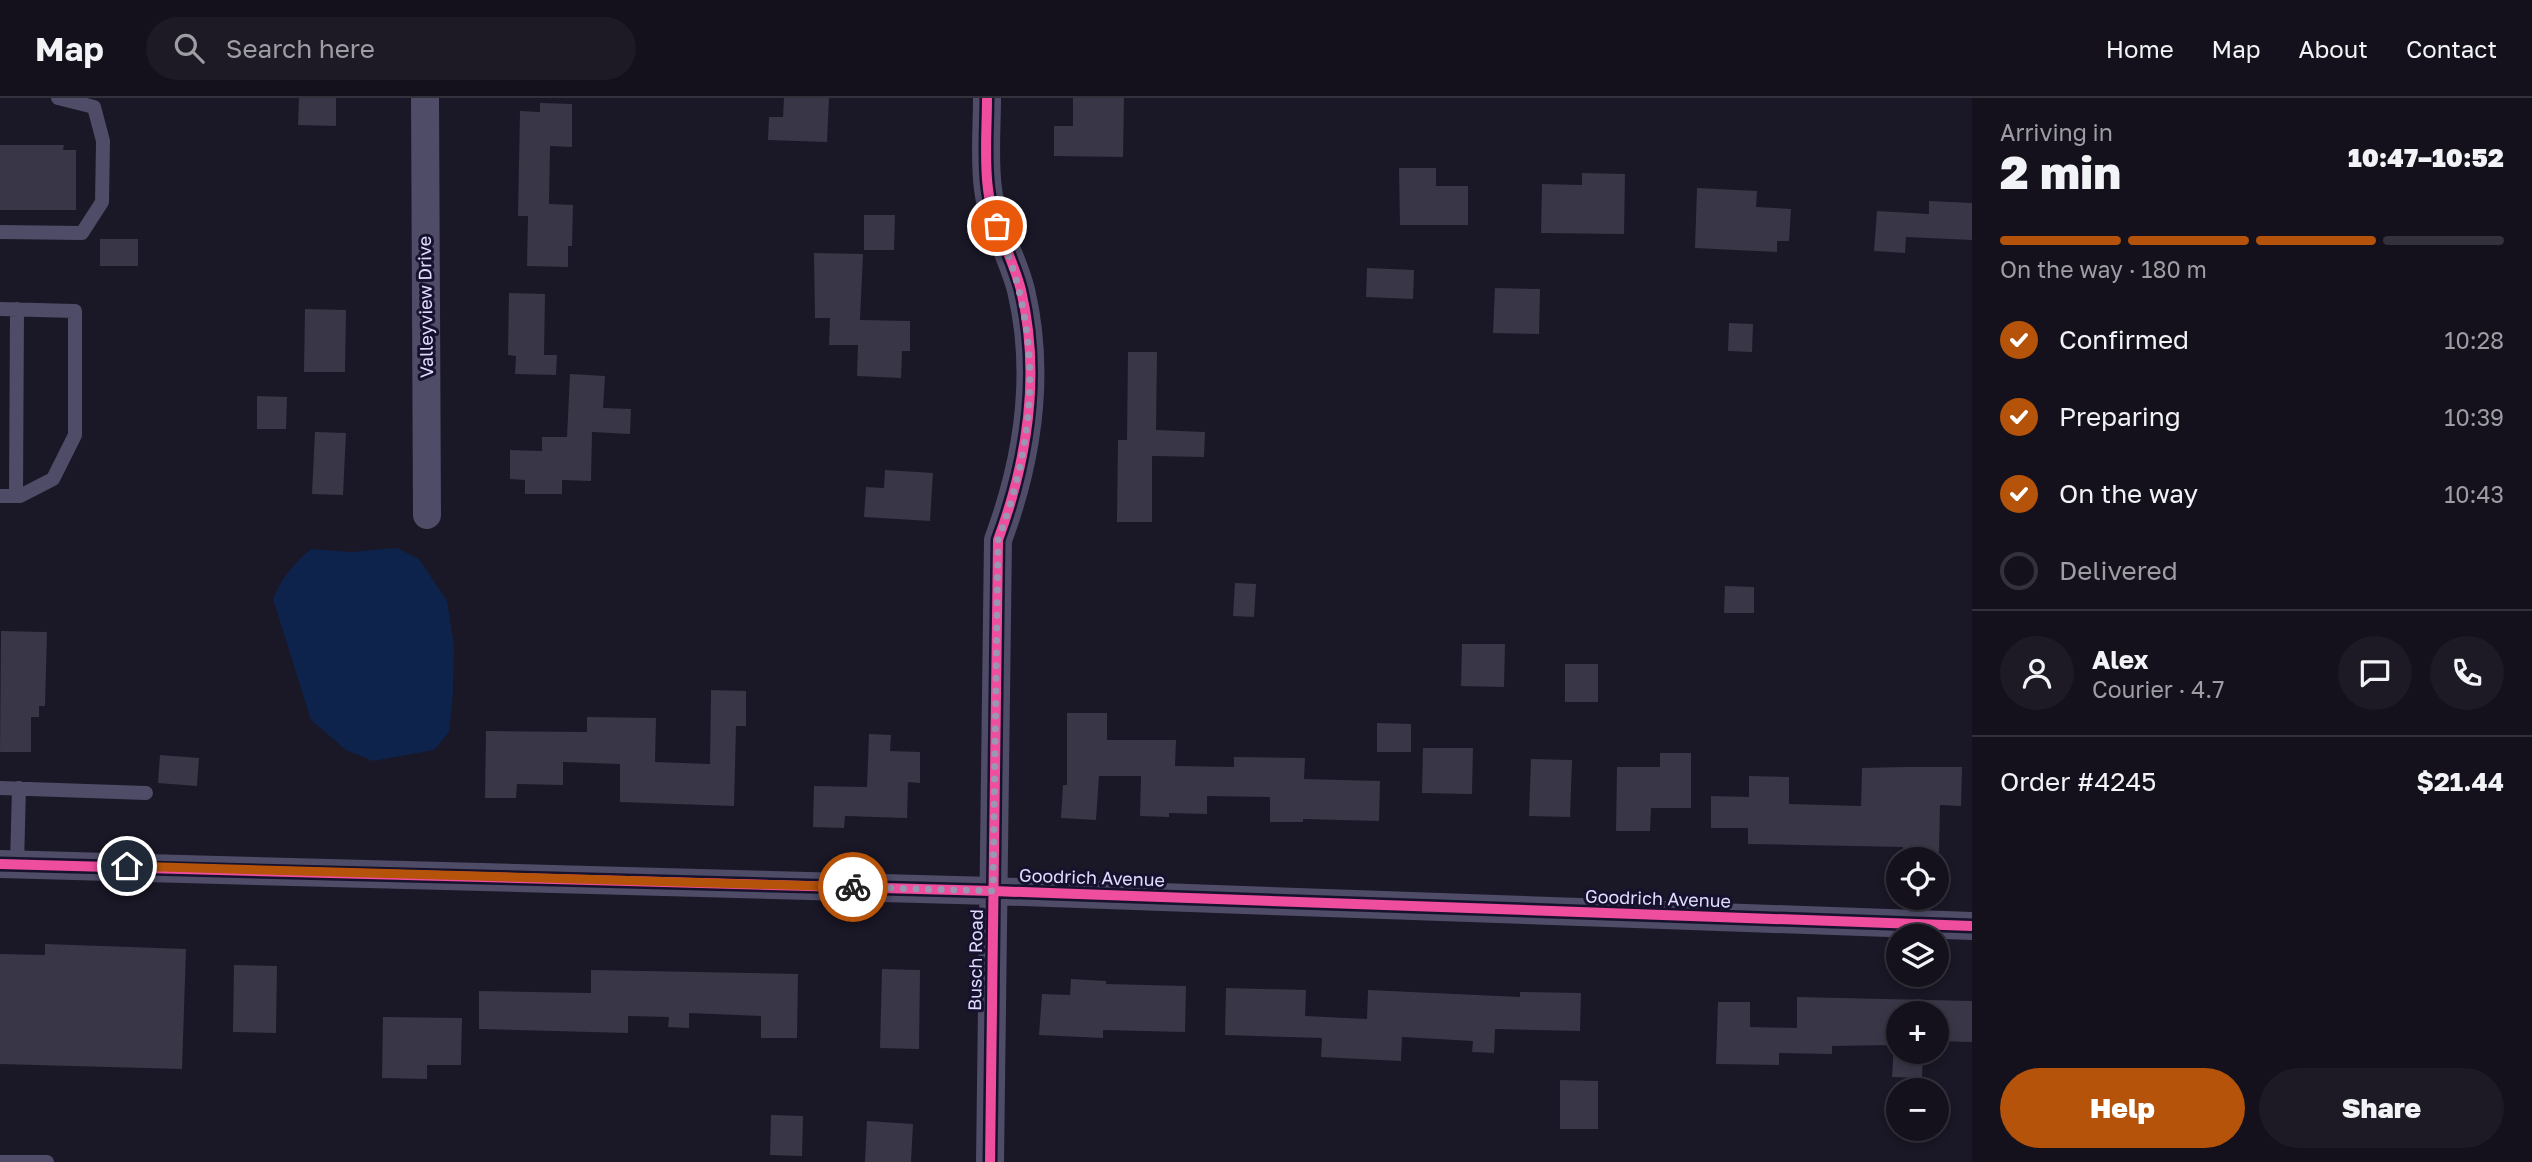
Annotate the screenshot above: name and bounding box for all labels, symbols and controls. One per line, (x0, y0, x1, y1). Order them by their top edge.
search box (146, 17, 636, 80)
text: Map (35, 29, 104, 68)
icon: search (170, 29, 208, 67)
text: Search here (226, 33, 375, 64)
text: Home (2106, 34, 2174, 63)
text: Map (2212, 34, 2261, 63)
text: About (2299, 34, 2368, 63)
text: Contact (2406, 34, 2497, 63)
text: Arriving in (2000, 118, 2113, 146)
text: 10:47–10:52 (2348, 142, 2504, 173)
text: 2 min (2000, 144, 2121, 199)
pin (967, 196, 1027, 256)
icon: bag (978, 207, 1016, 245)
street label: Valleyview Drive (413, 236, 437, 378)
text: On the way · 180 m (2000, 255, 2207, 283)
icon: check (2000, 321, 2038, 359)
text: Confirmed (2059, 324, 2189, 355)
text: 10:28 (2444, 326, 2504, 354)
icon: check (2000, 398, 2038, 436)
text: Preparing (2059, 401, 2181, 432)
text: 10:39 (2444, 403, 2504, 431)
icon: check (2000, 475, 2038, 513)
text: On the way (2059, 478, 2198, 509)
text: 10:43 (2444, 480, 2504, 508)
text: Delivered (2059, 555, 2178, 586)
button: person (2000, 636, 2074, 710)
button: chat (2338, 636, 2412, 710)
button: phone (2430, 636, 2504, 710)
text: Alex (2092, 644, 2149, 675)
text: Courier · 4.7 (2092, 675, 2224, 703)
text: Order #4245 (2000, 766, 2156, 797)
text: $21.44 (2417, 766, 2504, 797)
pin (97, 836, 157, 896)
icon: home (108, 847, 146, 885)
map controls (1886, 847, 1949, 1141)
button: locate (1886, 847, 1949, 910)
courier (818, 852, 888, 922)
street label: Goodrich Avenue (1019, 863, 1165, 891)
icon: bike (834, 868, 872, 906)
street label: Goodrich Avenue (1585, 884, 1731, 912)
street label: Busch Road (963, 909, 987, 1011)
button: layers (1886, 924, 1949, 987)
button: + (1886, 1001, 1949, 1064)
button: Help (2000, 1068, 2245, 1148)
button: Share (2259, 1068, 2504, 1148)
button: − (1886, 1078, 1949, 1141)

